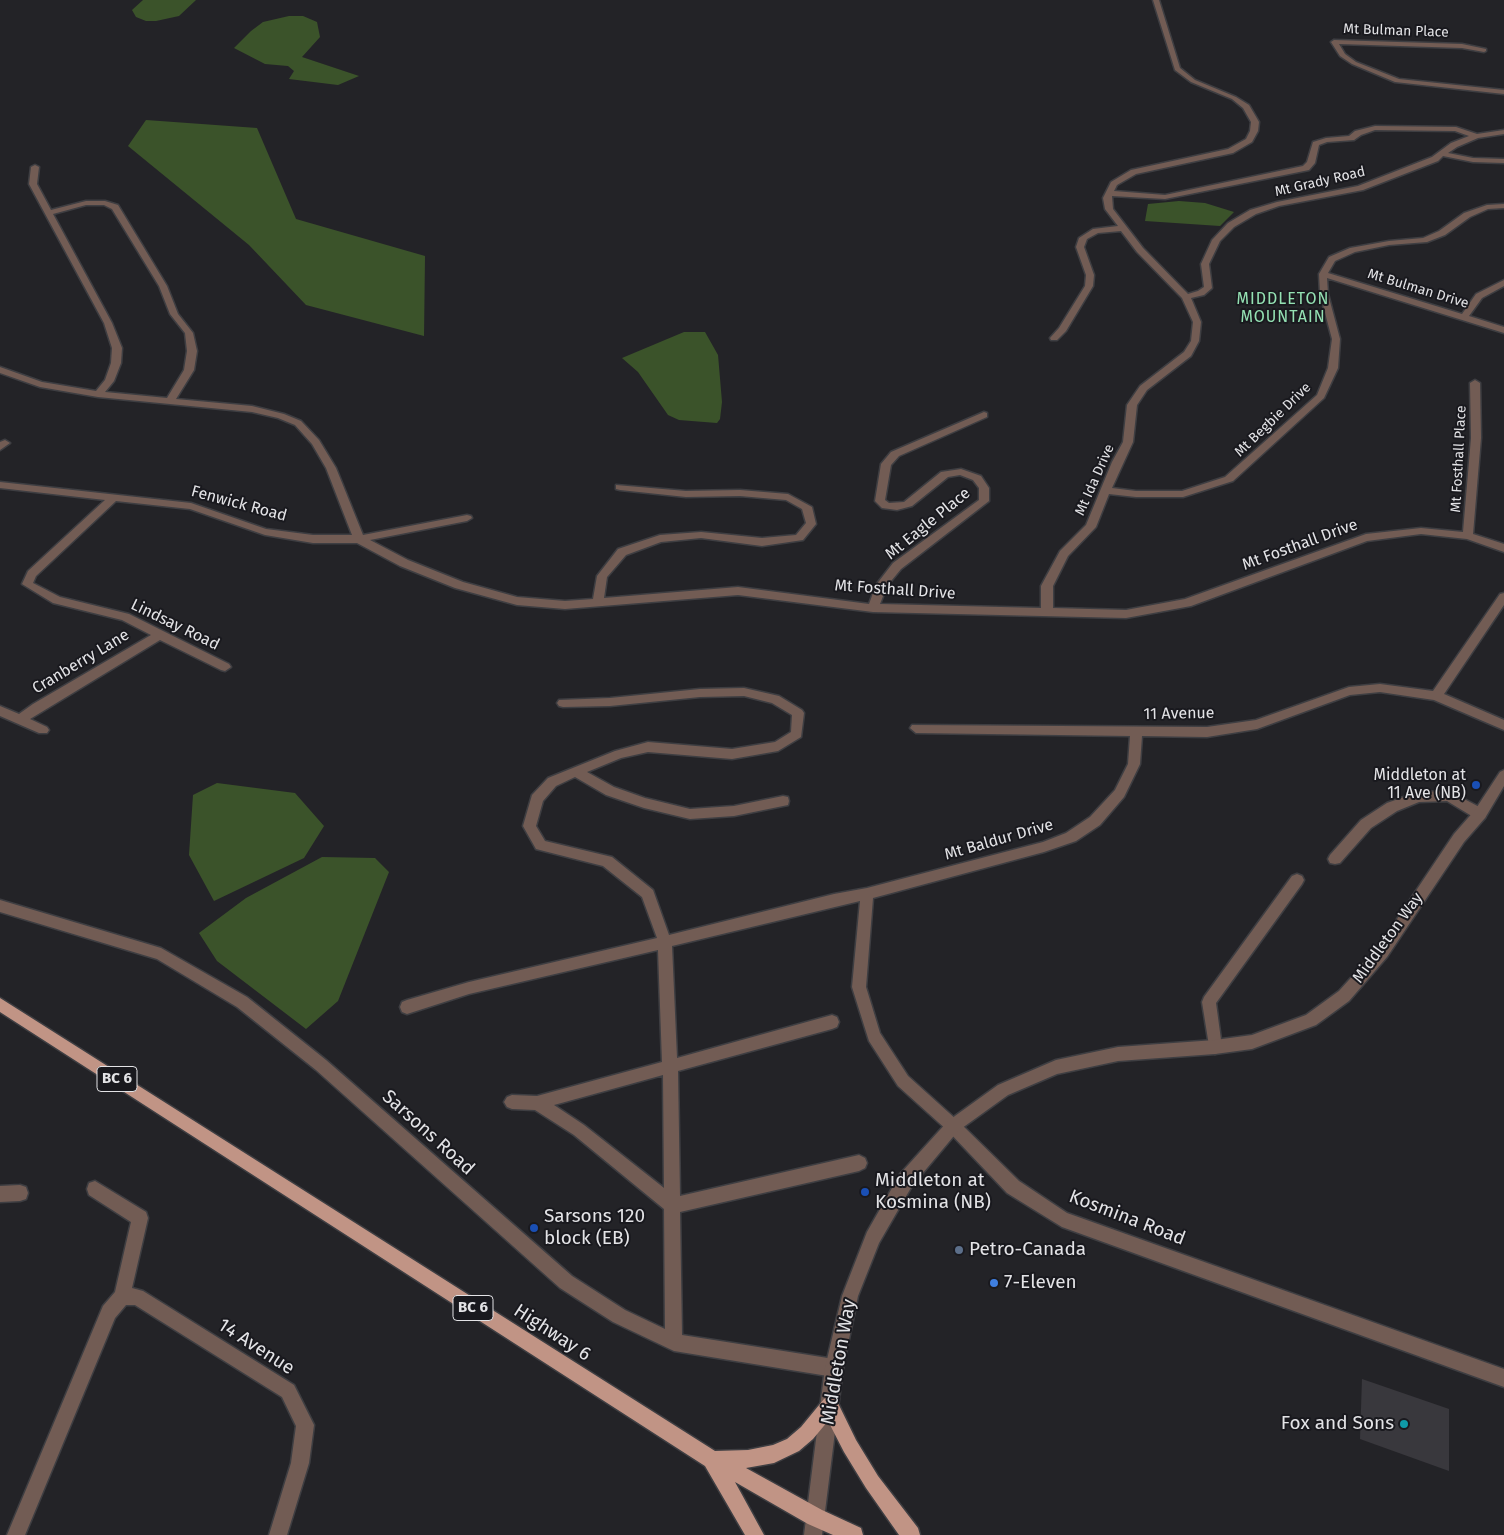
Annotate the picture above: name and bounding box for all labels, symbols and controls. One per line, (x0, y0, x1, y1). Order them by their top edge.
street label: Mt Bulman Place (1343, 21, 1449, 41)
street label: Mt Grady Road (1273, 163, 1367, 201)
street label: Mt Bulman Drive (1365, 266, 1471, 312)
district label: MIDDLETON MOUNTAIN (1235, 290, 1331, 328)
street label: Mt Begbie Drive (1231, 379, 1315, 461)
street label: Mt Fosthall Place (1448, 405, 1470, 513)
street label: Mt Ida Drive (1072, 442, 1118, 518)
street label: Fenwick Road (189, 482, 289, 526)
street label: Mt Eagle Place (882, 484, 974, 564)
street label: Mt Fosthall Drive (1240, 515, 1360, 575)
street label: Mt Fosthall Drive (834, 576, 956, 604)
street label: Lindsay Road (128, 595, 222, 655)
street label: Cranberry Lane (29, 626, 133, 698)
street label: 11 Avenue (1143, 704, 1215, 724)
place label: Middleton at 11 Ave (NB) (1374, 766, 1466, 804)
marker: Middleton at 11 Ave (NB) (1470, 779, 1482, 791)
street label: Mt Baldur Drive (942, 815, 1056, 865)
street label: Middleton Way (1349, 889, 1427, 987)
road number: BC 6 (97, 1066, 137, 1092)
street label: Sarsons Road (377, 1086, 479, 1180)
place label: Middleton at Kosmina (NB) (875, 1170, 991, 1214)
street label: Kosmina Road (1066, 1185, 1188, 1251)
marker: Middleton at Kosmina (NB) (859, 1186, 871, 1198)
place label: Sarsons 120 block (EB) (544, 1206, 645, 1250)
marker: Sarsons 120 block (EB) (528, 1222, 540, 1234)
place label: Petro-Canada (969, 1239, 1086, 1261)
marker: Petro-Canada (953, 1244, 965, 1256)
place label: 7-Eleven (1004, 1272, 1077, 1294)
marker: 7-Eleven (988, 1277, 1000, 1289)
road number: BC 6 (453, 1296, 493, 1320)
street label: Middleton Way (817, 1297, 861, 1427)
street label: Highway 6 (509, 1300, 595, 1366)
street label: 14 Avenue (214, 1314, 298, 1380)
place label: Fox and Sons (1281, 1413, 1394, 1435)
marker: Fox and Sons (1398, 1418, 1410, 1430)

